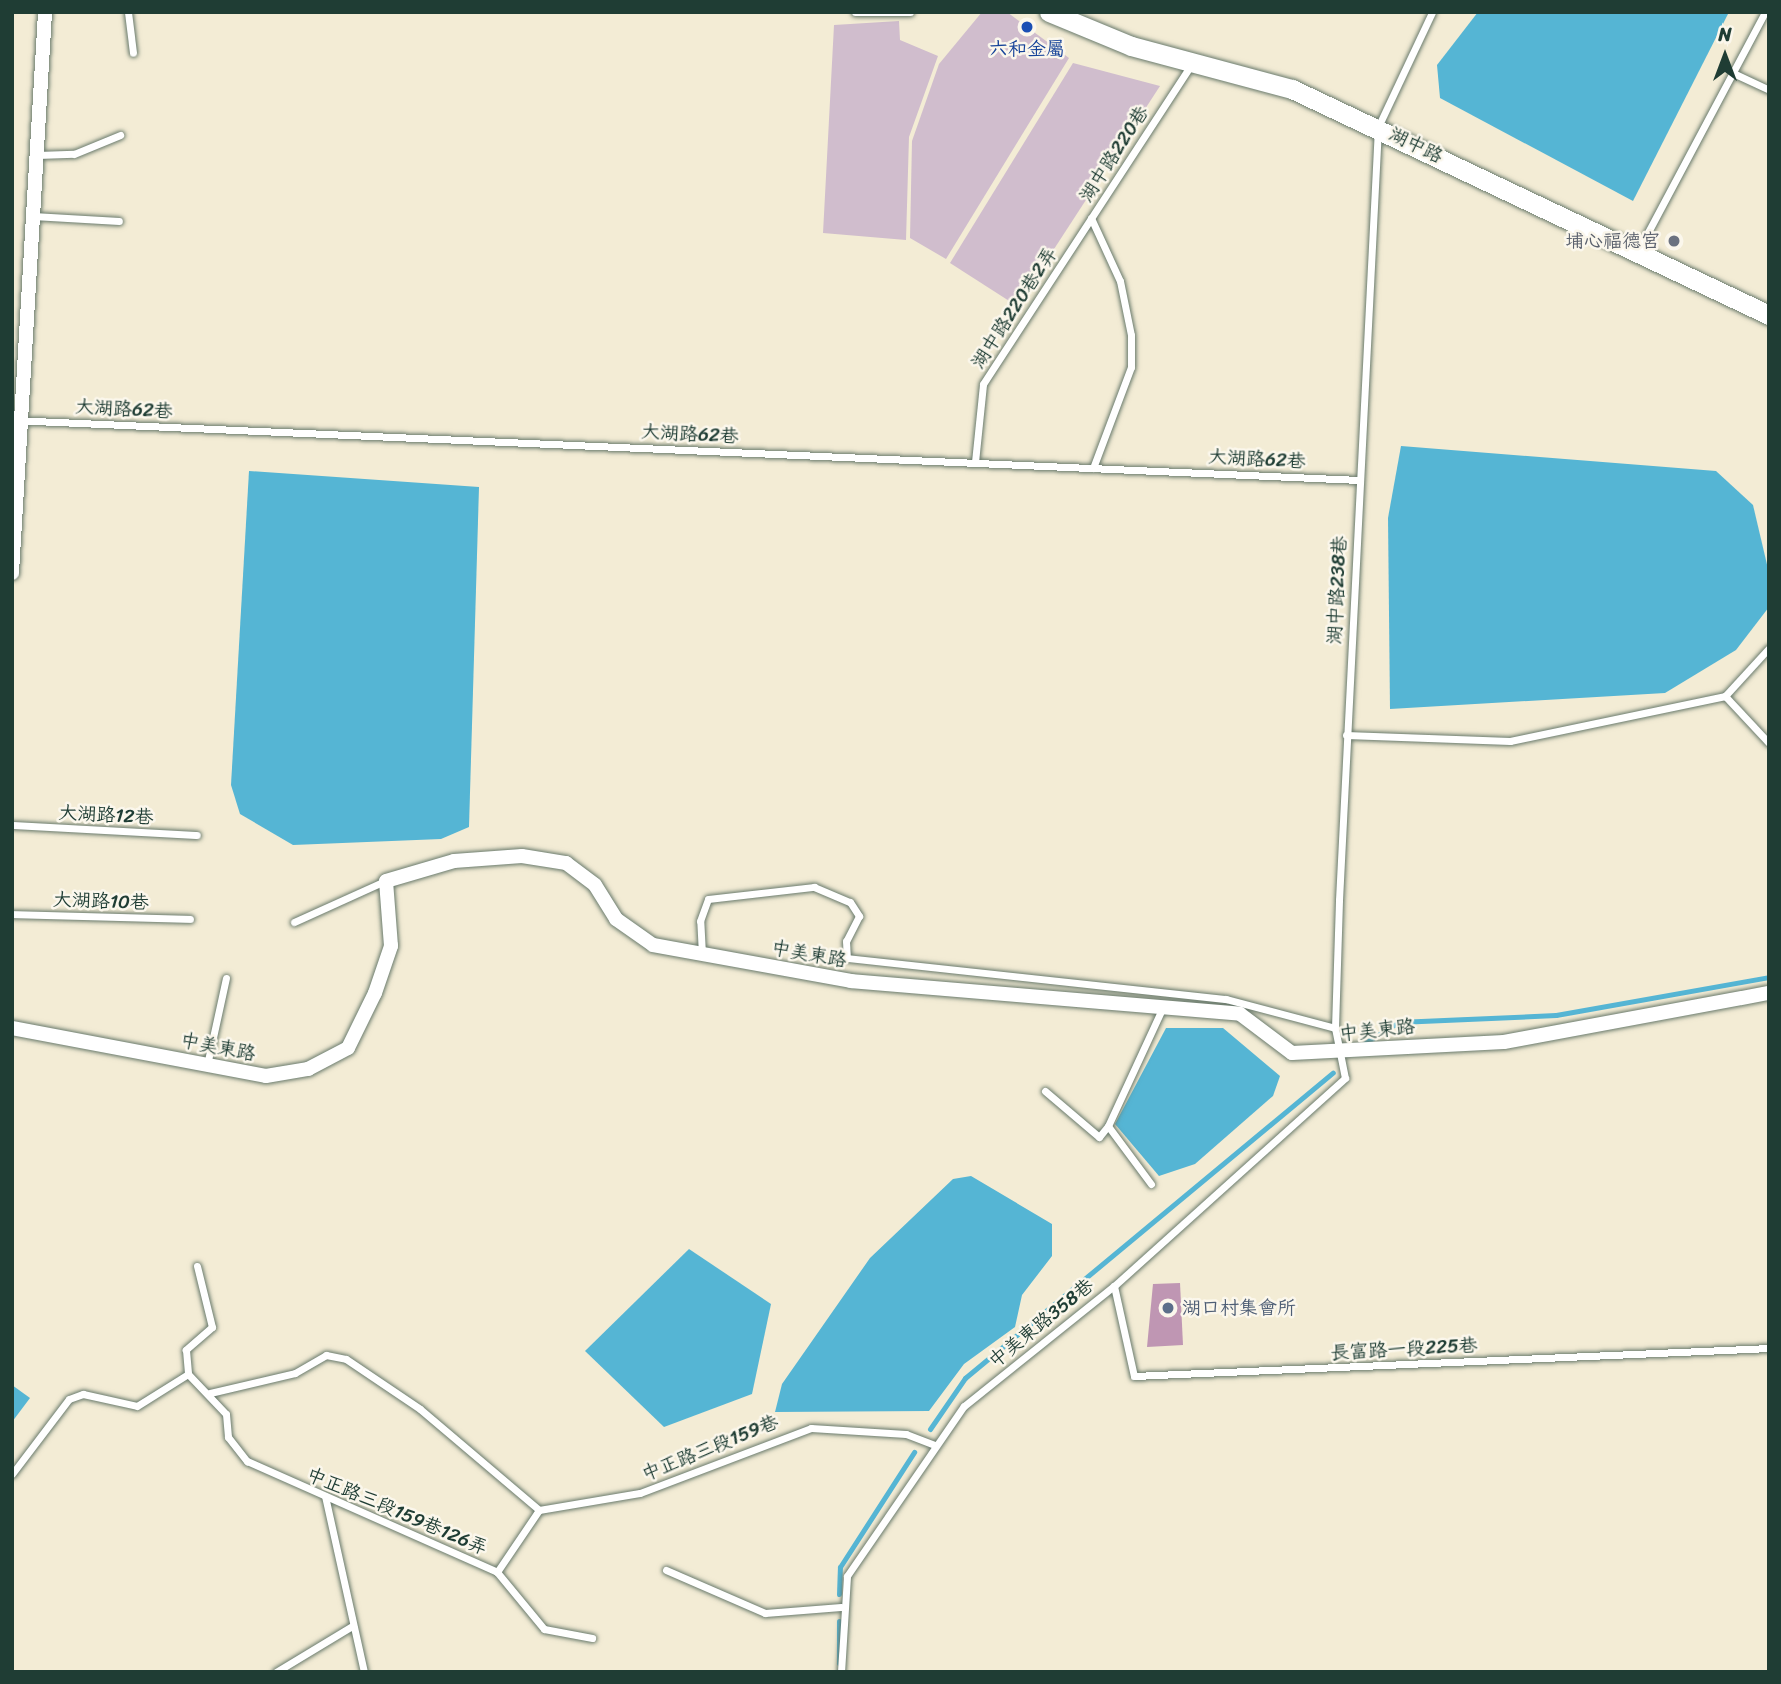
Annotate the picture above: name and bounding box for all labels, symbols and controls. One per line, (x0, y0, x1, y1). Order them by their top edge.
text: N (1718, 18, 1732, 51)
marker: 六和金屬 (1019, 19, 1035, 35)
north arrow (1690, 21, 1760, 91)
place label: 六和金屬 (989, 38, 1065, 60)
street label: 湖中路220巷 (1075, 102, 1153, 206)
street label: 湖中路 (1385, 122, 1447, 168)
place label: 埔心福德宮 (1565, 230, 1660, 252)
marker: 埔心福德宮 (1666, 233, 1682, 249)
street label: 湖中路220巷2弄 (966, 243, 1062, 373)
street label: 大湖路62巷 (75, 395, 173, 423)
street label: 大湖路62巷 (641, 420, 739, 448)
street label: 大湖路62巷 (1208, 445, 1306, 473)
street label: 湖中路238巷 (1323, 535, 1351, 645)
street label: 大湖路12巷 (58, 801, 154, 829)
street label: 大湖路10巷 (53, 888, 149, 914)
street label: 中美東路 (770, 936, 848, 972)
street label: 中美東路 (1338, 1015, 1416, 1045)
street label: 中美東路 (179, 1029, 257, 1065)
street label: 中美東路358巷 (984, 1274, 1098, 1372)
place label: 湖口村集會所 (1182, 1297, 1296, 1319)
marker: 湖口村集會所 (1160, 1300, 1176, 1316)
street label: 長富路一段225巷 (1330, 1334, 1478, 1364)
street label: 中正路三段159巷 (638, 1410, 782, 1486)
street label: 中正路三段159巷126弄 (303, 1463, 491, 1559)

